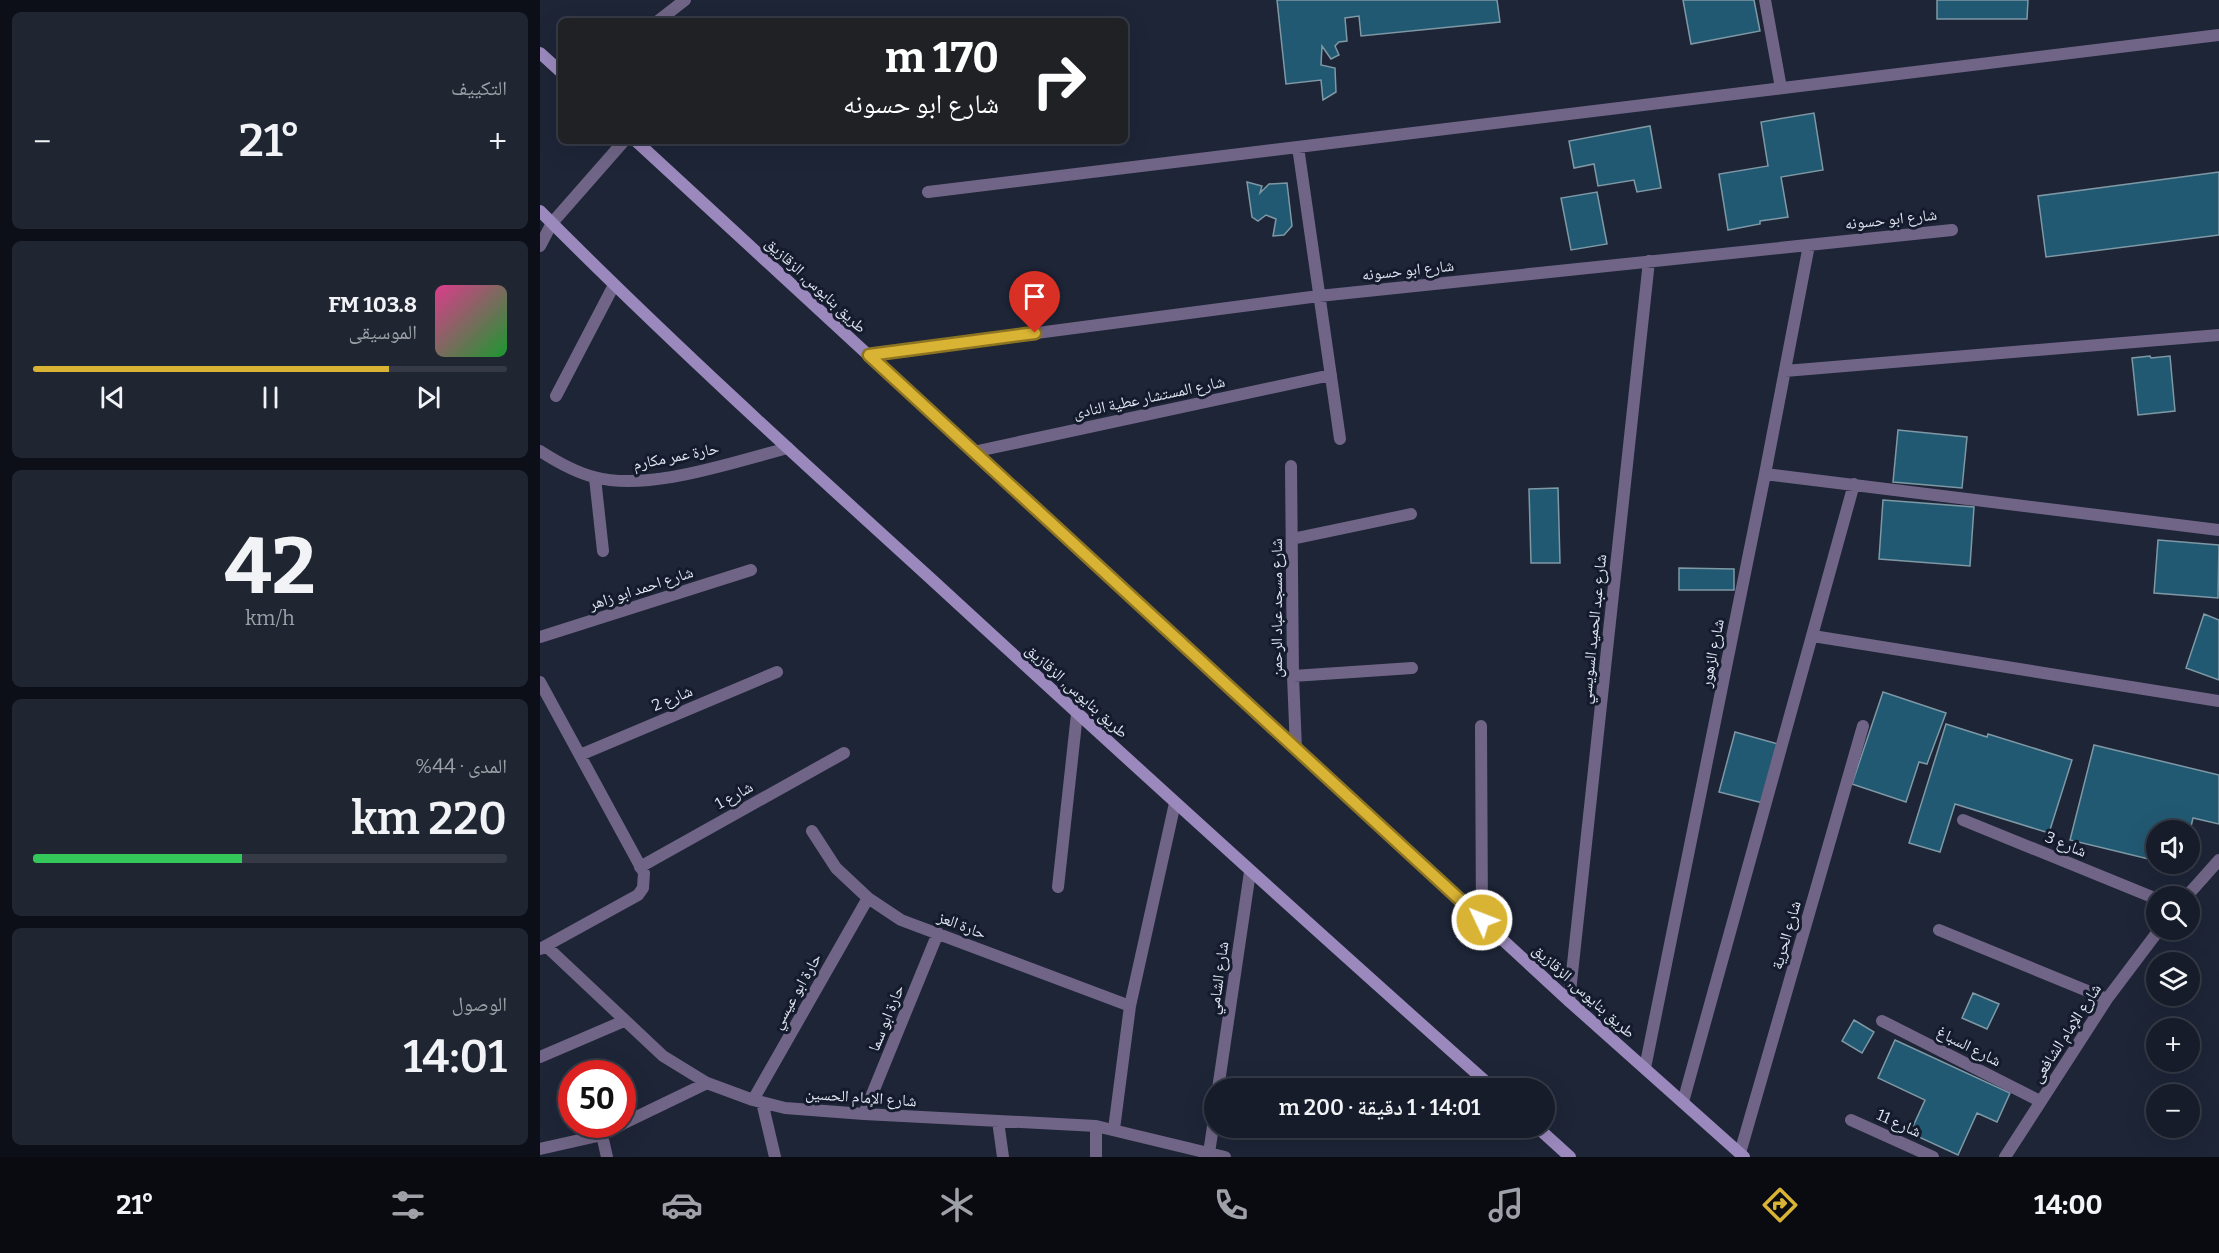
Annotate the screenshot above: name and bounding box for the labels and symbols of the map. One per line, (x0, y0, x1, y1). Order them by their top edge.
street label: شارع ابو حسونه (1844, 205, 1938, 234)
street label: طريق بنايوس, الزقازيق (761, 233, 871, 338)
street label: شارع ابو حسونه (1361, 256, 1455, 285)
pin (1009, 271, 1060, 333)
street label: شارع المستشار عطية النادى (1071, 372, 1227, 423)
street label: حارة عمر مكارم (631, 438, 721, 475)
street label: شارع مسجد عباد الرحمن (1267, 538, 1287, 678)
street label: شارع عبد الحميد السويسي (1576, 553, 1613, 705)
street label: شارع احمد ابو زاهر (586, 562, 696, 615)
street label: شارع الزهور (1696, 617, 1729, 690)
street label: طريق بنايوس, الزقازيق (1021, 640, 1132, 743)
street label: شارع 2 (649, 681, 696, 716)
street label: شارع 1 (712, 777, 757, 814)
street label: شارع 3 (2042, 827, 2089, 862)
position arrow (1450, 888, 1514, 952)
street label: شارع الحرية (1767, 898, 1806, 972)
street label: حارة العز (934, 907, 989, 943)
street label: شارع الشامي (1203, 940, 1236, 1016)
street label: طريق بنايوس, الزقازيق (1528, 940, 1639, 1043)
street label: حارة ابو عيسي (767, 950, 828, 1034)
street label: شارع الإمام الشافعى (2027, 980, 2106, 1087)
street label: حارة ابو سما (864, 982, 908, 1054)
street label: شارع السباغ (1933, 1022, 2004, 1071)
speed limit sign: 50 (558, 1060, 636, 1138)
street label: شارع الإمام الحسين (805, 1084, 917, 1111)
street label: شارع 11 (1873, 1105, 1924, 1142)

